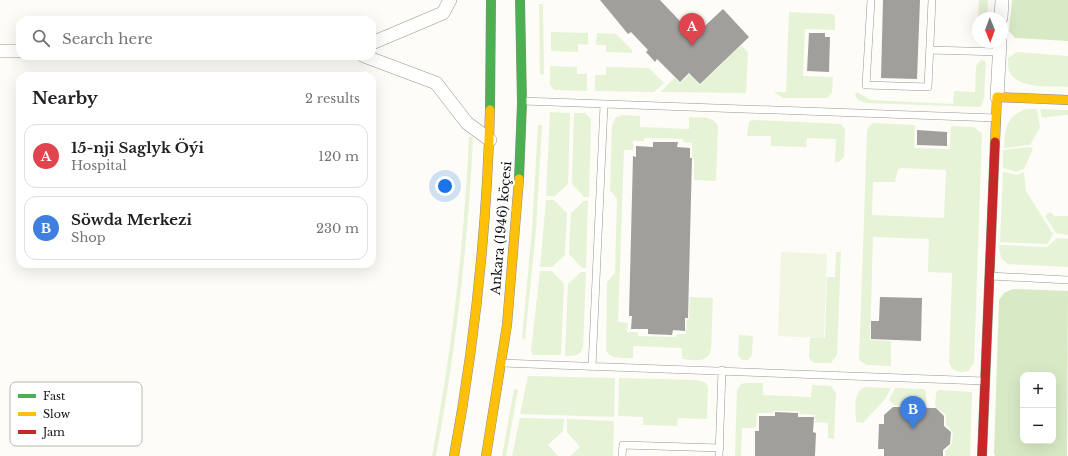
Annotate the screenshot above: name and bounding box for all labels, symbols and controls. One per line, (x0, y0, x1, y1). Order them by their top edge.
north arrow (972, 12, 1008, 48)
pin: A (679, 13, 705, 46)
search box (16, 16, 376, 60)
icon: search (30, 27, 52, 49)
text: Search here (62, 29, 153, 48)
text: Nearby (32, 88, 98, 109)
text: 2 results (305, 90, 360, 107)
text: 15-nji Saglyk Öýi (71, 138, 204, 157)
text: A (41, 148, 51, 165)
text: 120 m (318, 148, 359, 165)
text: Hospital (71, 157, 127, 174)
street label: Ankara (1946) köçesi (487, 160, 515, 297)
your location (435, 176, 455, 196)
text: Söwda Merkezi (71, 210, 192, 229)
text: B (41, 220, 51, 237)
text: 230 m (316, 220, 359, 237)
text: Shop (71, 229, 106, 246)
map controls (1020, 372, 1056, 444)
button: + (1020, 372, 1056, 408)
legend (10, 382, 142, 446)
text: Fast (43, 389, 66, 403)
pin: B (900, 396, 926, 429)
text: Slow (43, 407, 71, 421)
button: − (1020, 408, 1056, 444)
text: Jam (41, 425, 65, 439)

